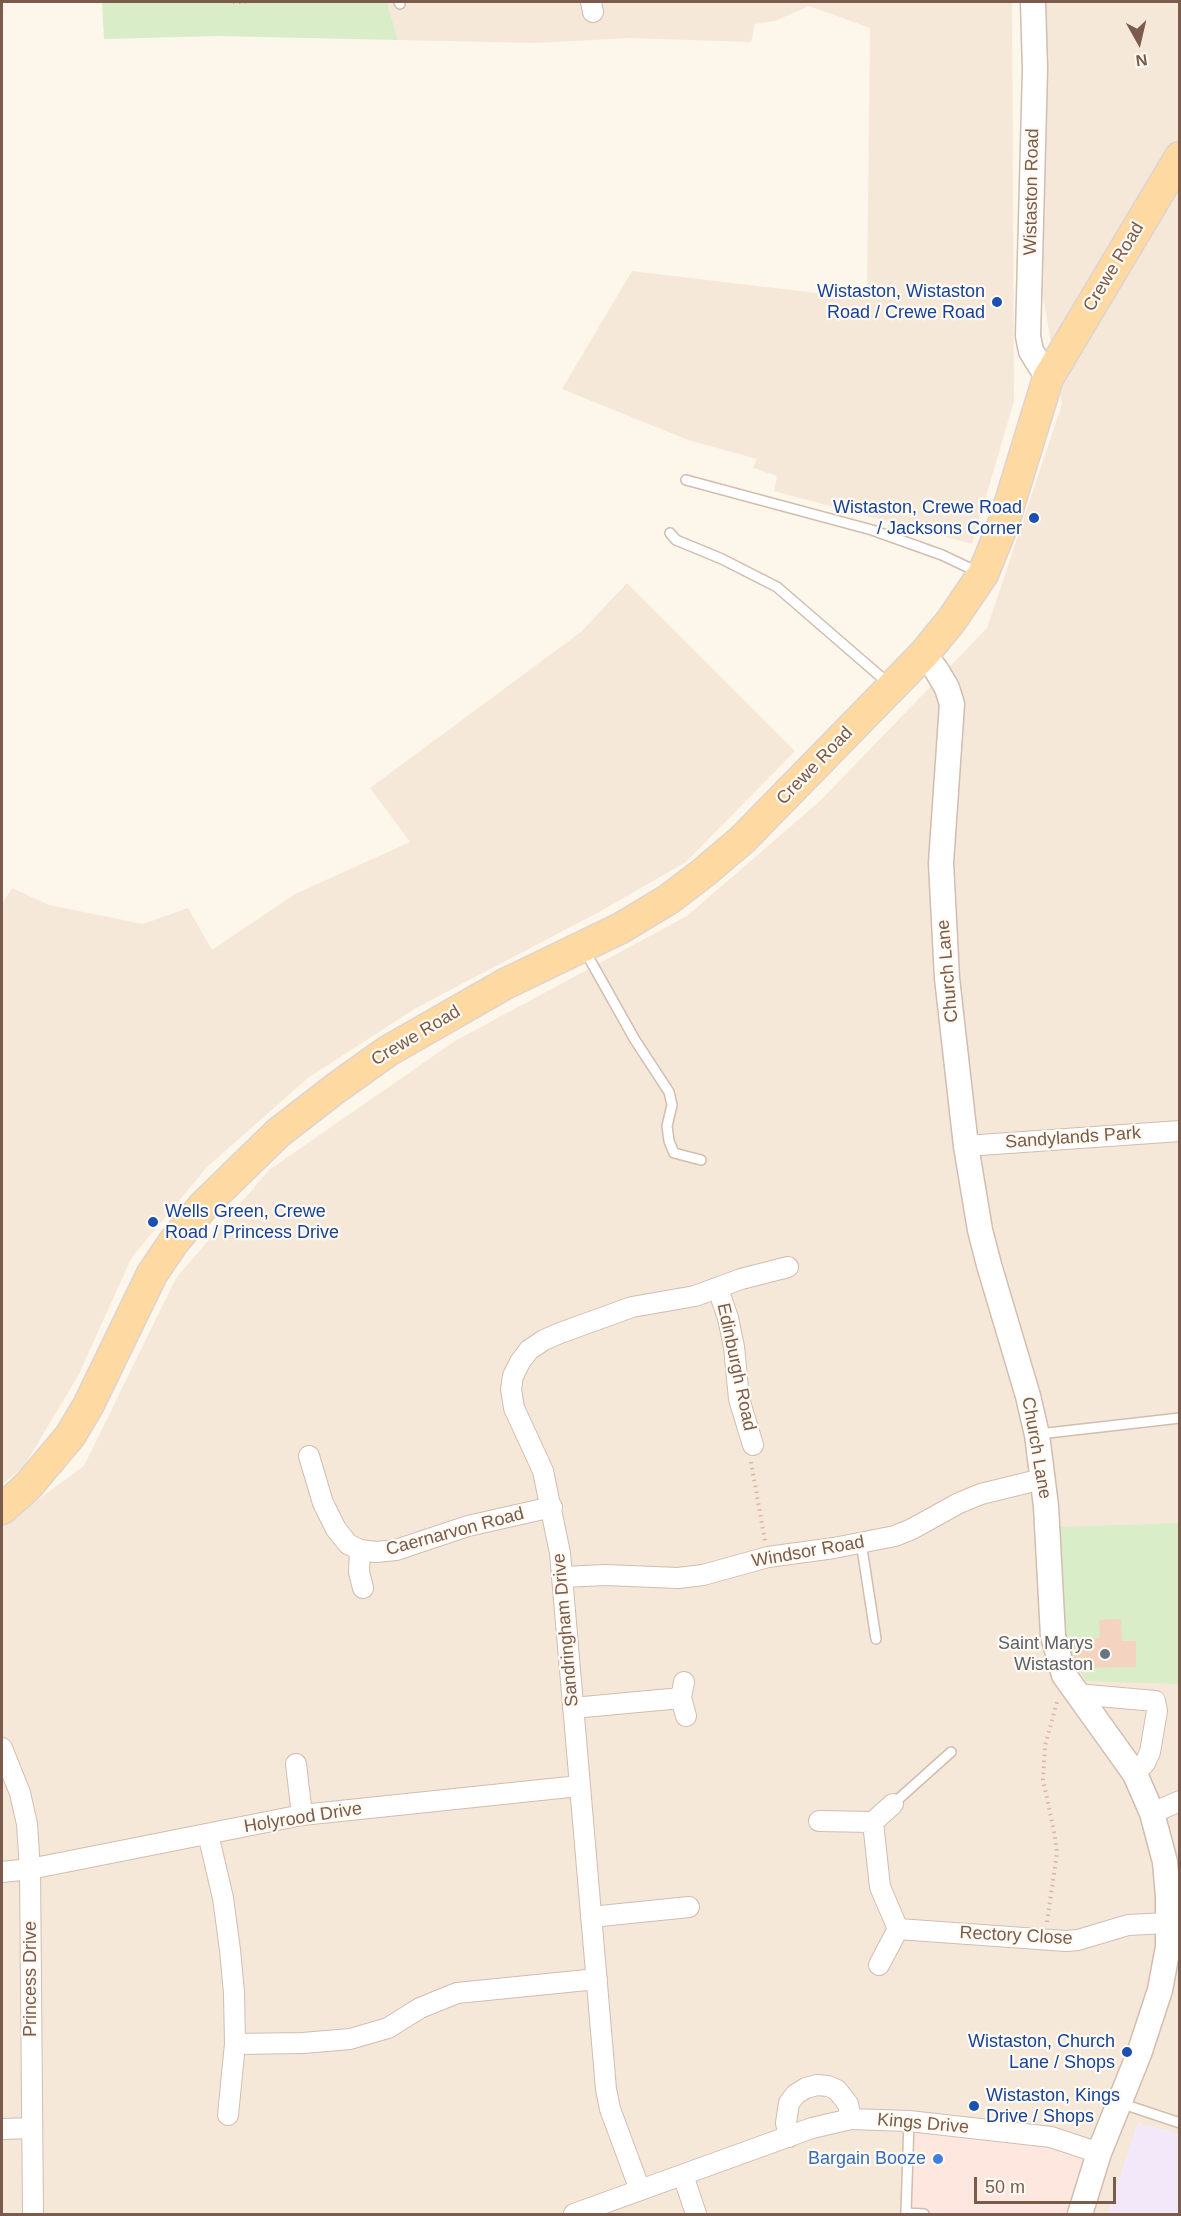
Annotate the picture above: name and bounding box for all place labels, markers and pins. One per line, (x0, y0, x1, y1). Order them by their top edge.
place label: Wistaston, Wistaston Road / Crewe Road (817, 281, 985, 324)
marker: Wistaston, Wistaston Road / Crewe Road (990, 295, 1004, 309)
place label: Wistaston, Crewe Road / Jacksons Corner (833, 497, 1022, 540)
marker: Wistaston, Crewe Road / Jacksons Corner (1027, 511, 1041, 525)
place label: Wells Green, Crewe Road / Princess Drive (165, 1201, 339, 1244)
marker: Wells Green, Crewe Road / Princess Drive (146, 1215, 160, 1229)
place label: Saint Marys Wistaston (998, 1633, 1093, 1676)
marker: Saint Marys Wistaston (1098, 1647, 1112, 1661)
place label: Wistaston, Church Lane / Shops (968, 2031, 1115, 2074)
marker: Wistaston, Church Lane / Shops (1120, 2045, 1134, 2059)
place label: Wistaston, Kings Drive / Shops (986, 2085, 1120, 2128)
marker: Wistaston, Kings Drive / Shops (967, 2099, 981, 2113)
place label: Bargain Booze (808, 2148, 926, 2170)
marker: Bargain Booze (931, 2152, 945, 2166)

